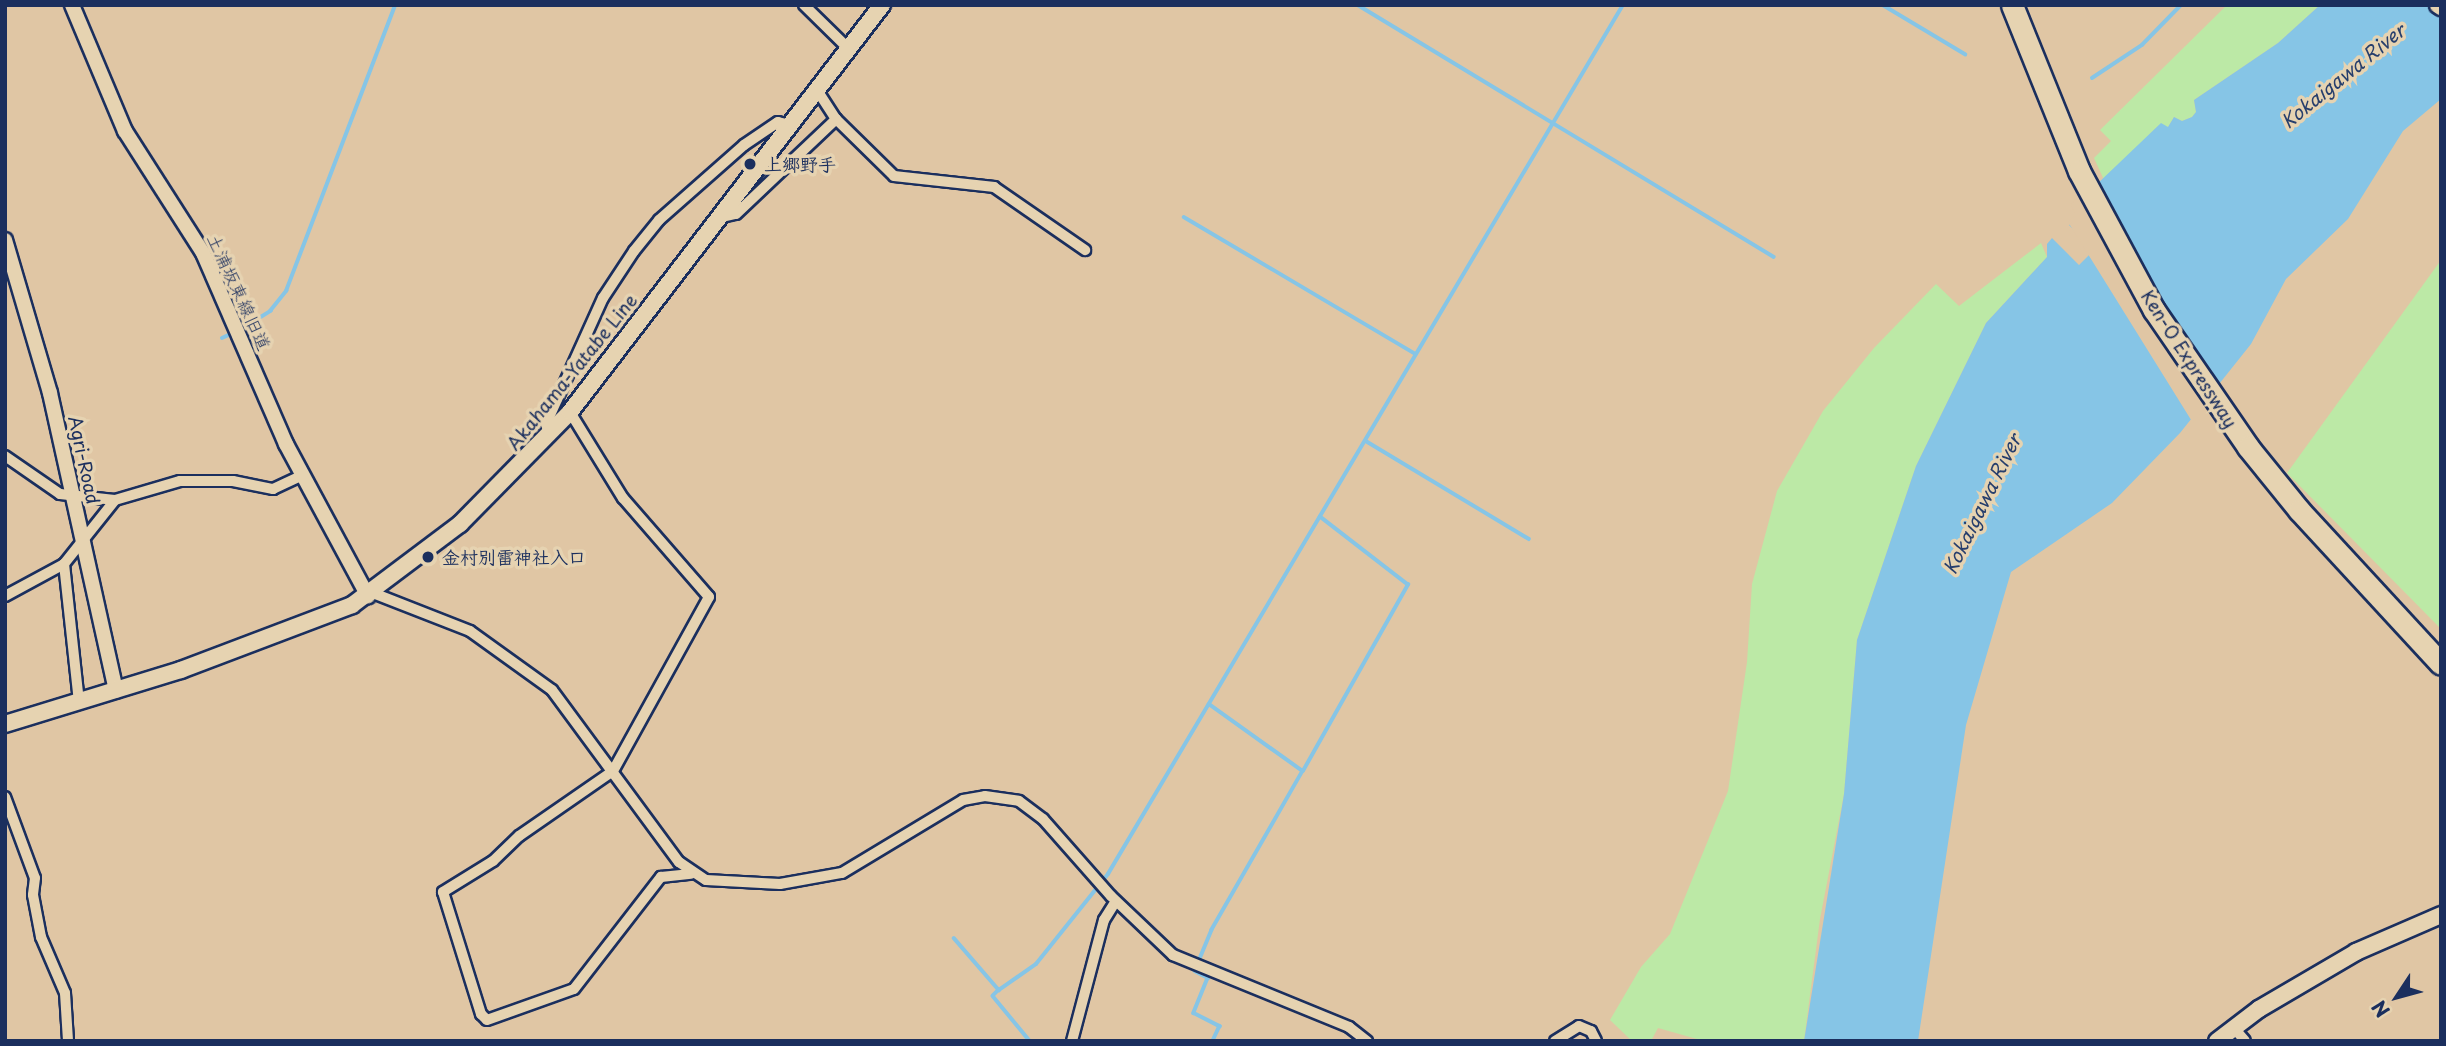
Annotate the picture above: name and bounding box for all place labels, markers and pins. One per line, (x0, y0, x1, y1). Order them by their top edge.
place label: 上郷野手 (764, 153, 836, 175)
marker: 上郷野手 (742, 156, 758, 172)
place label: 金村別雷神社入口 (442, 546, 586, 568)
marker: 金村別雷神社入口 (420, 549, 436, 565)

